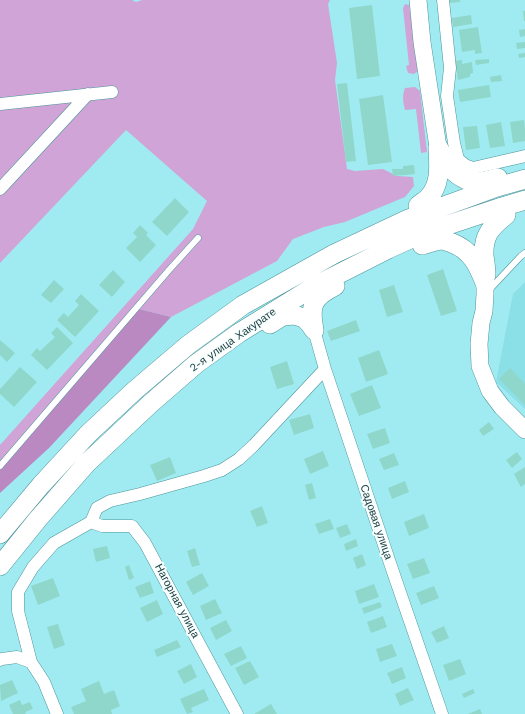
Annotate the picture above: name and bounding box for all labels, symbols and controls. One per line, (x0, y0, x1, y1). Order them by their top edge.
street label: 2-я улица Хакурате (187, 305, 279, 375)
street label: Садовая улица (357, 483, 395, 561)
street label: Нагорная улица (152, 562, 202, 640)

